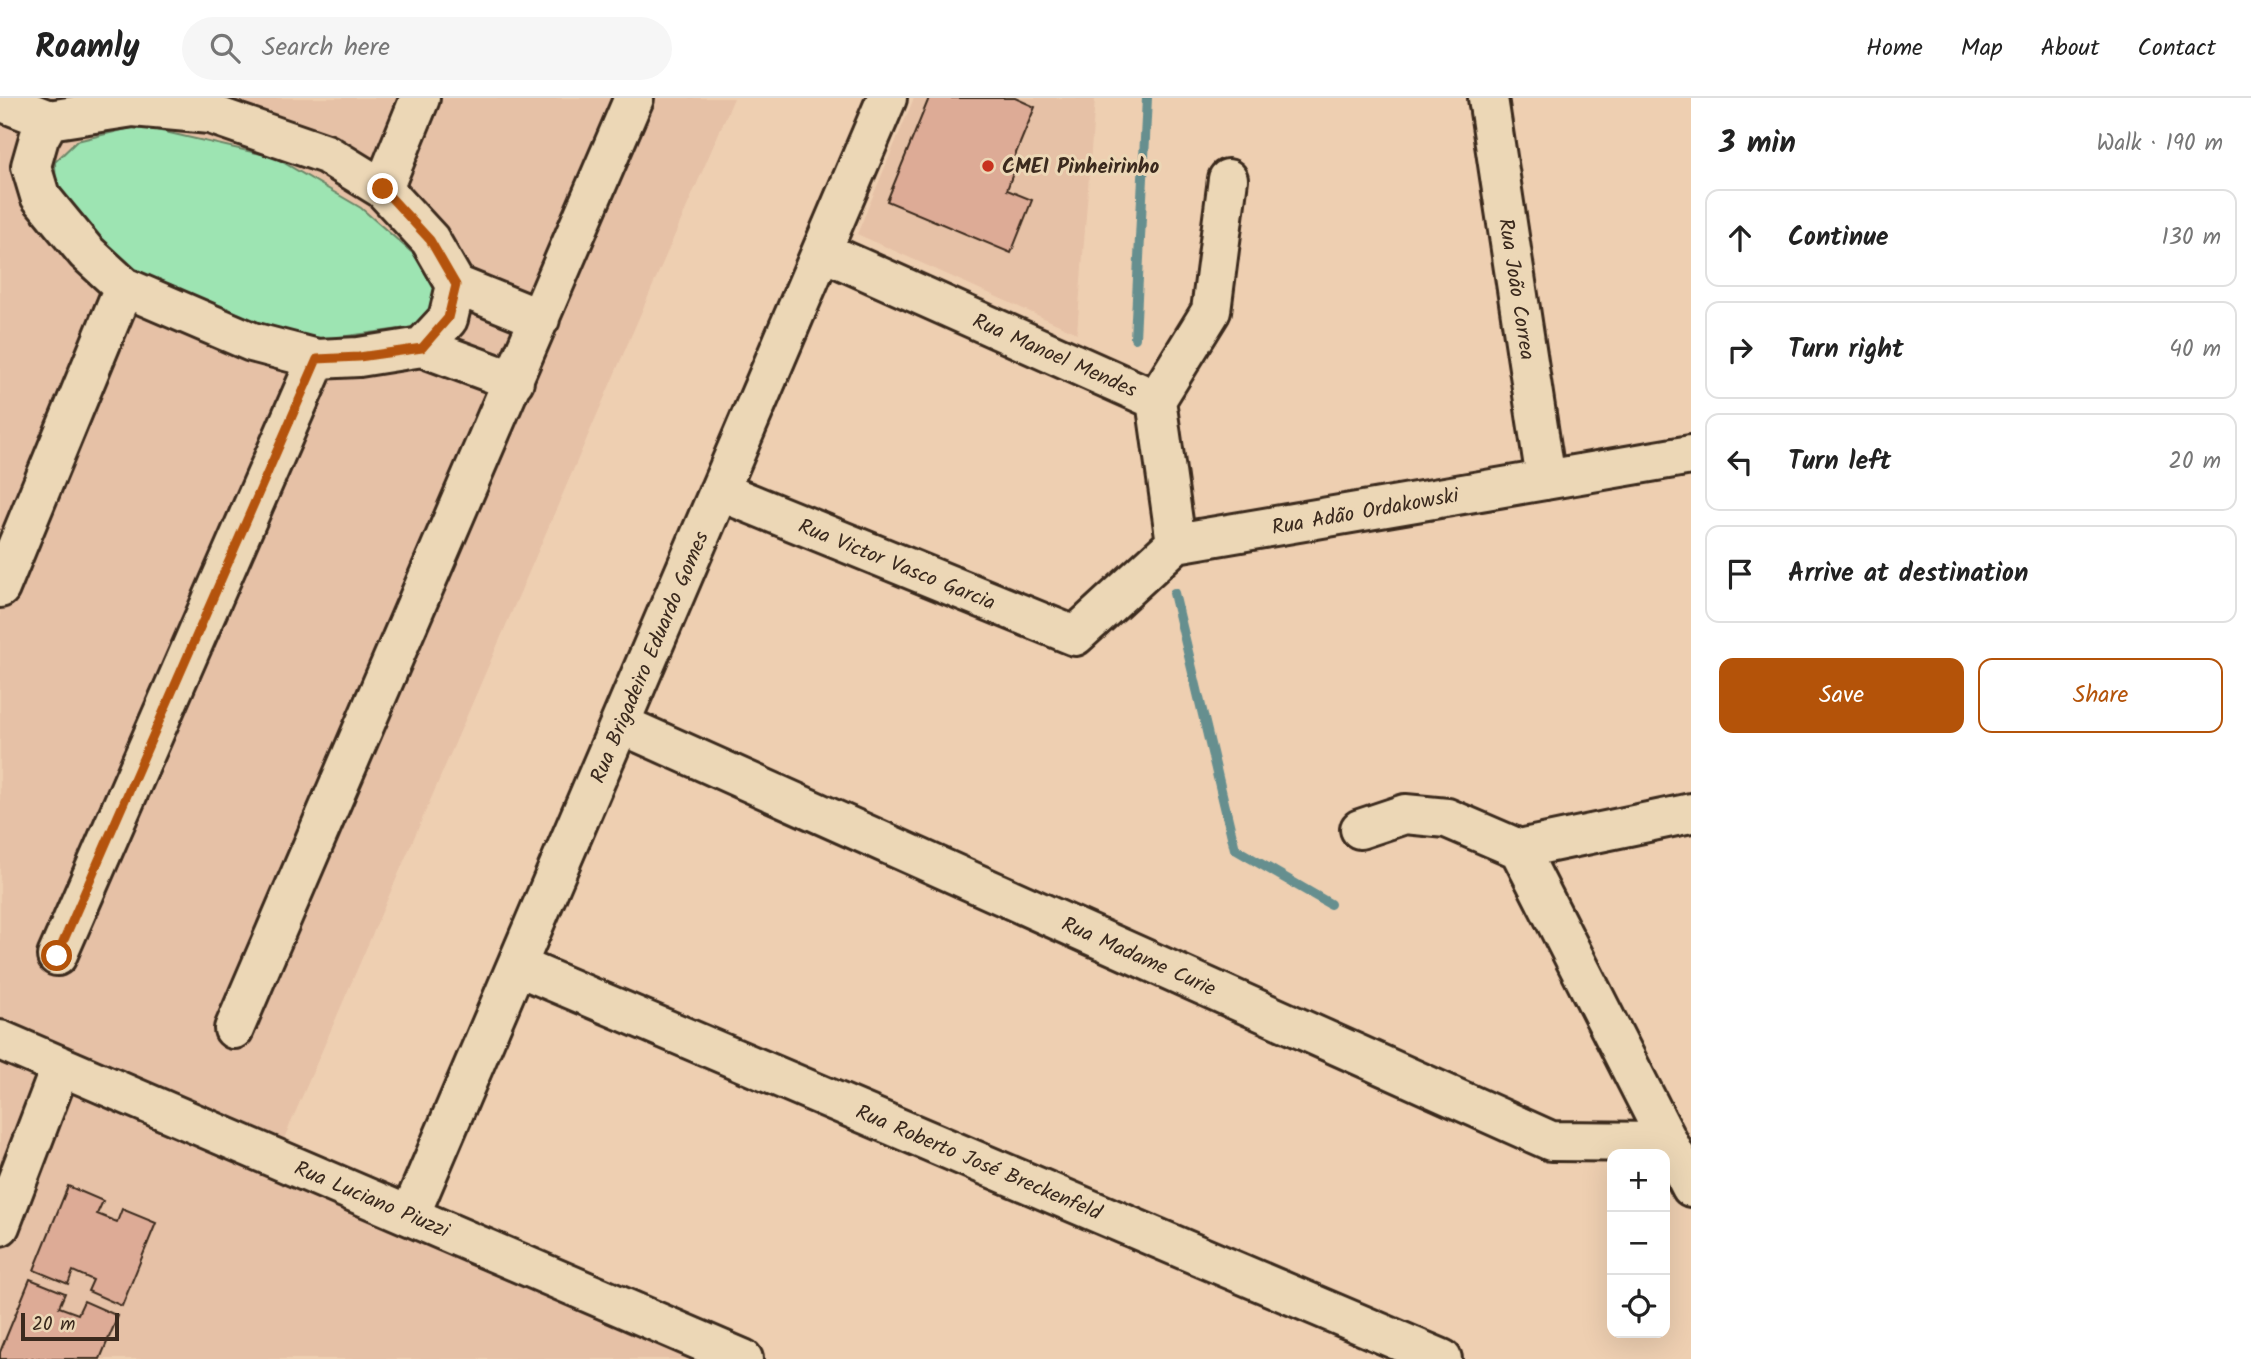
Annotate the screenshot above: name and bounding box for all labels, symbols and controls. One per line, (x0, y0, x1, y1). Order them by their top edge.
search box (182, 17, 672, 80)
text: Roamly (35, 22, 140, 75)
text: Search here (262, 27, 390, 69)
icon: search (206, 29, 244, 67)
text: Home (1866, 29, 1923, 68)
text: Map (1961, 29, 2003, 68)
text: About (2041, 29, 2099, 68)
text: Contact (2137, 29, 2216, 68)
text: 3 min (1719, 120, 1796, 168)
text: Walk · 190 m (2096, 126, 2223, 162)
place label: CMEI Pinheirinho (1002, 151, 1160, 184)
marker: CMEI Pinheirinho (980, 158, 996, 174)
route end (367, 173, 398, 204)
street label: Rua João Correa (1488, 216, 1543, 362)
text: Continue (1788, 217, 1889, 259)
icon: ahead (1721, 219, 1759, 257)
text: 130 m (2162, 220, 2221, 256)
street label: Rua Manoel Mendes (967, 305, 1142, 407)
text: Turn right (1788, 329, 1904, 371)
icon: right (1721, 331, 1759, 369)
text: 40 m (2169, 332, 2221, 368)
text: Turn left (1788, 441, 1891, 483)
icon: left (1721, 443, 1759, 481)
text: 20 m (2169, 444, 2221, 480)
street label: Rua Adão Ordakowski (1269, 480, 1462, 545)
street label: Rua Victor Vasco Garcia (793, 511, 1000, 620)
street label: Rua Brigadeiro Eduardo Gomes (582, 526, 719, 789)
text: Arrive at destination (1788, 553, 2028, 595)
icon: arrive (1721, 555, 1759, 593)
button: Save (1719, 658, 1964, 733)
button: Share (1978, 658, 2223, 733)
street label: Rua Madame Curie (1056, 909, 1221, 1006)
route start (41, 940, 72, 971)
street label: Rua Roberto José Breckenfeld (850, 1097, 1107, 1230)
map controls (1607, 1149, 1670, 1338)
button: + (1607, 1149, 1670, 1212)
street label: Rua Luciano Piuzzi (289, 1153, 455, 1248)
button: − (1607, 1212, 1670, 1275)
button: locate (1607, 1275, 1670, 1338)
scale bar (21, 1310, 119, 1342)
text: 20 m (32, 1310, 75, 1340)

